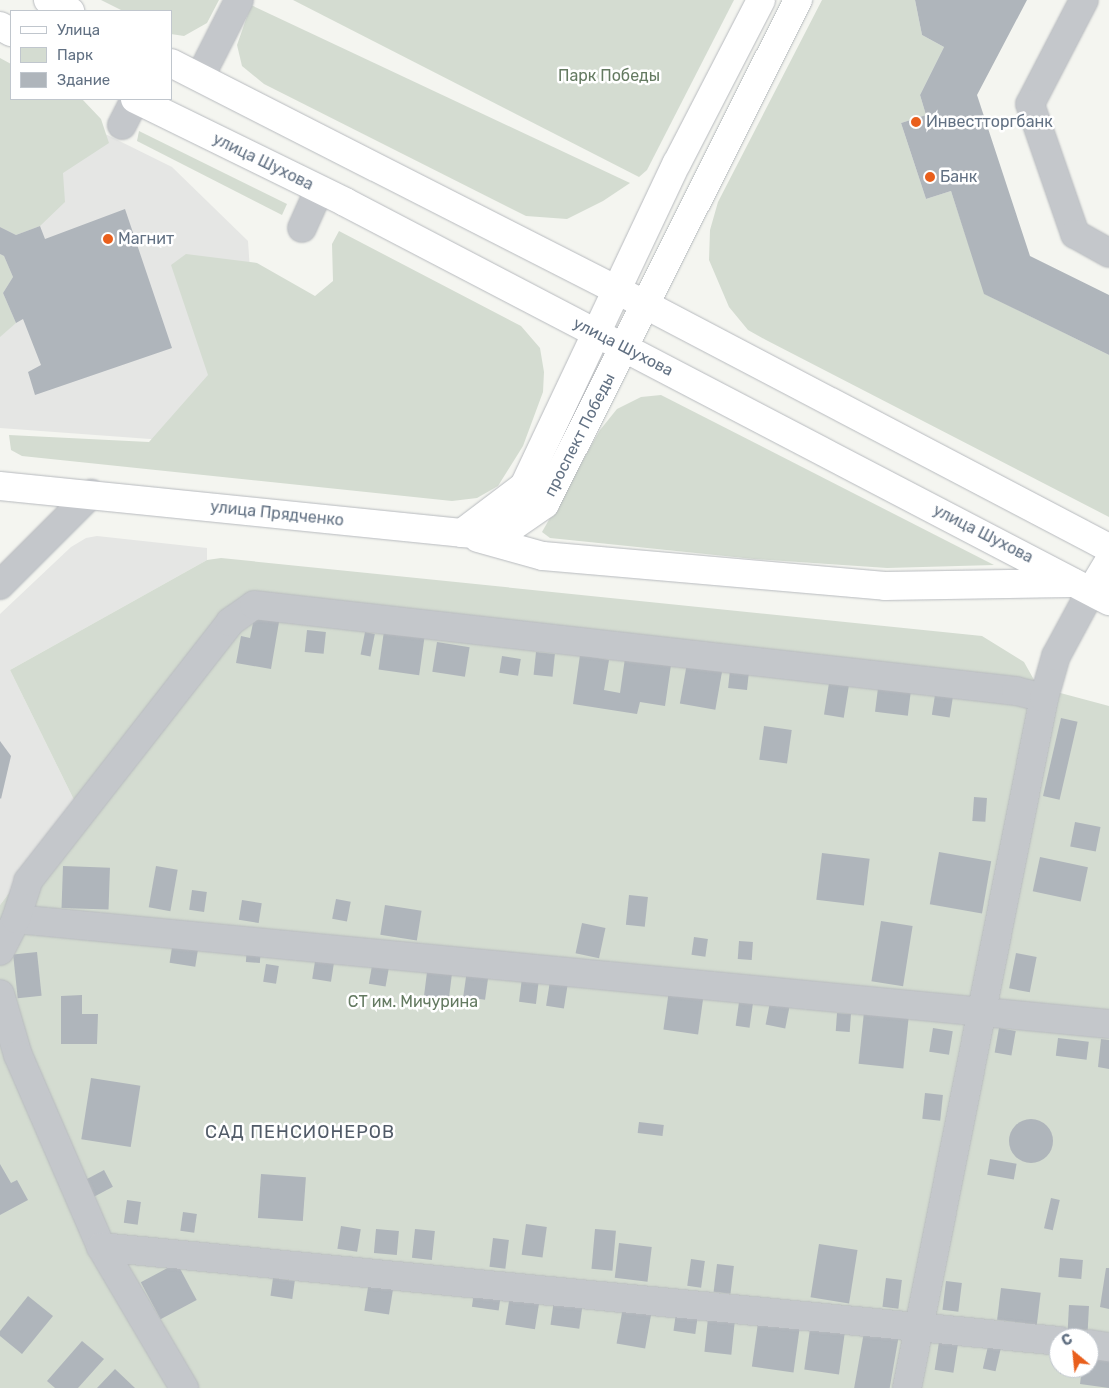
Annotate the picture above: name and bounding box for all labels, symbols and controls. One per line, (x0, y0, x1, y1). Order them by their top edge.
legend (10, 10, 172, 100)
text: Улица (57, 21, 100, 39)
text: Парк (57, 46, 93, 64)
park label: Парк Победы (558, 66, 660, 86)
text: Здание (57, 71, 110, 89)
place label: Инвестторгбанк (926, 112, 1053, 132)
marker: Инвестторгбанк (910, 116, 922, 128)
street label: улица Шухова (210, 129, 316, 195)
place label: Банк (940, 167, 977, 187)
marker: Банк (924, 171, 936, 183)
place label: Магнит (118, 229, 174, 249)
marker: Магнит (102, 233, 114, 245)
street label: улица Шухова (570, 314, 676, 380)
street label: проспект Победы (541, 370, 619, 500)
street label: улица Прядченко (209, 497, 345, 531)
street label: улица Шухова (930, 501, 1036, 567)
park label: СТ им. Мичурина (348, 992, 478, 1012)
district label: САД ПЕНСИОНЕРОВ (203, 1121, 397, 1143)
north arrow (1049, 1328, 1099, 1378)
text: С (1059, 1330, 1076, 1350)

